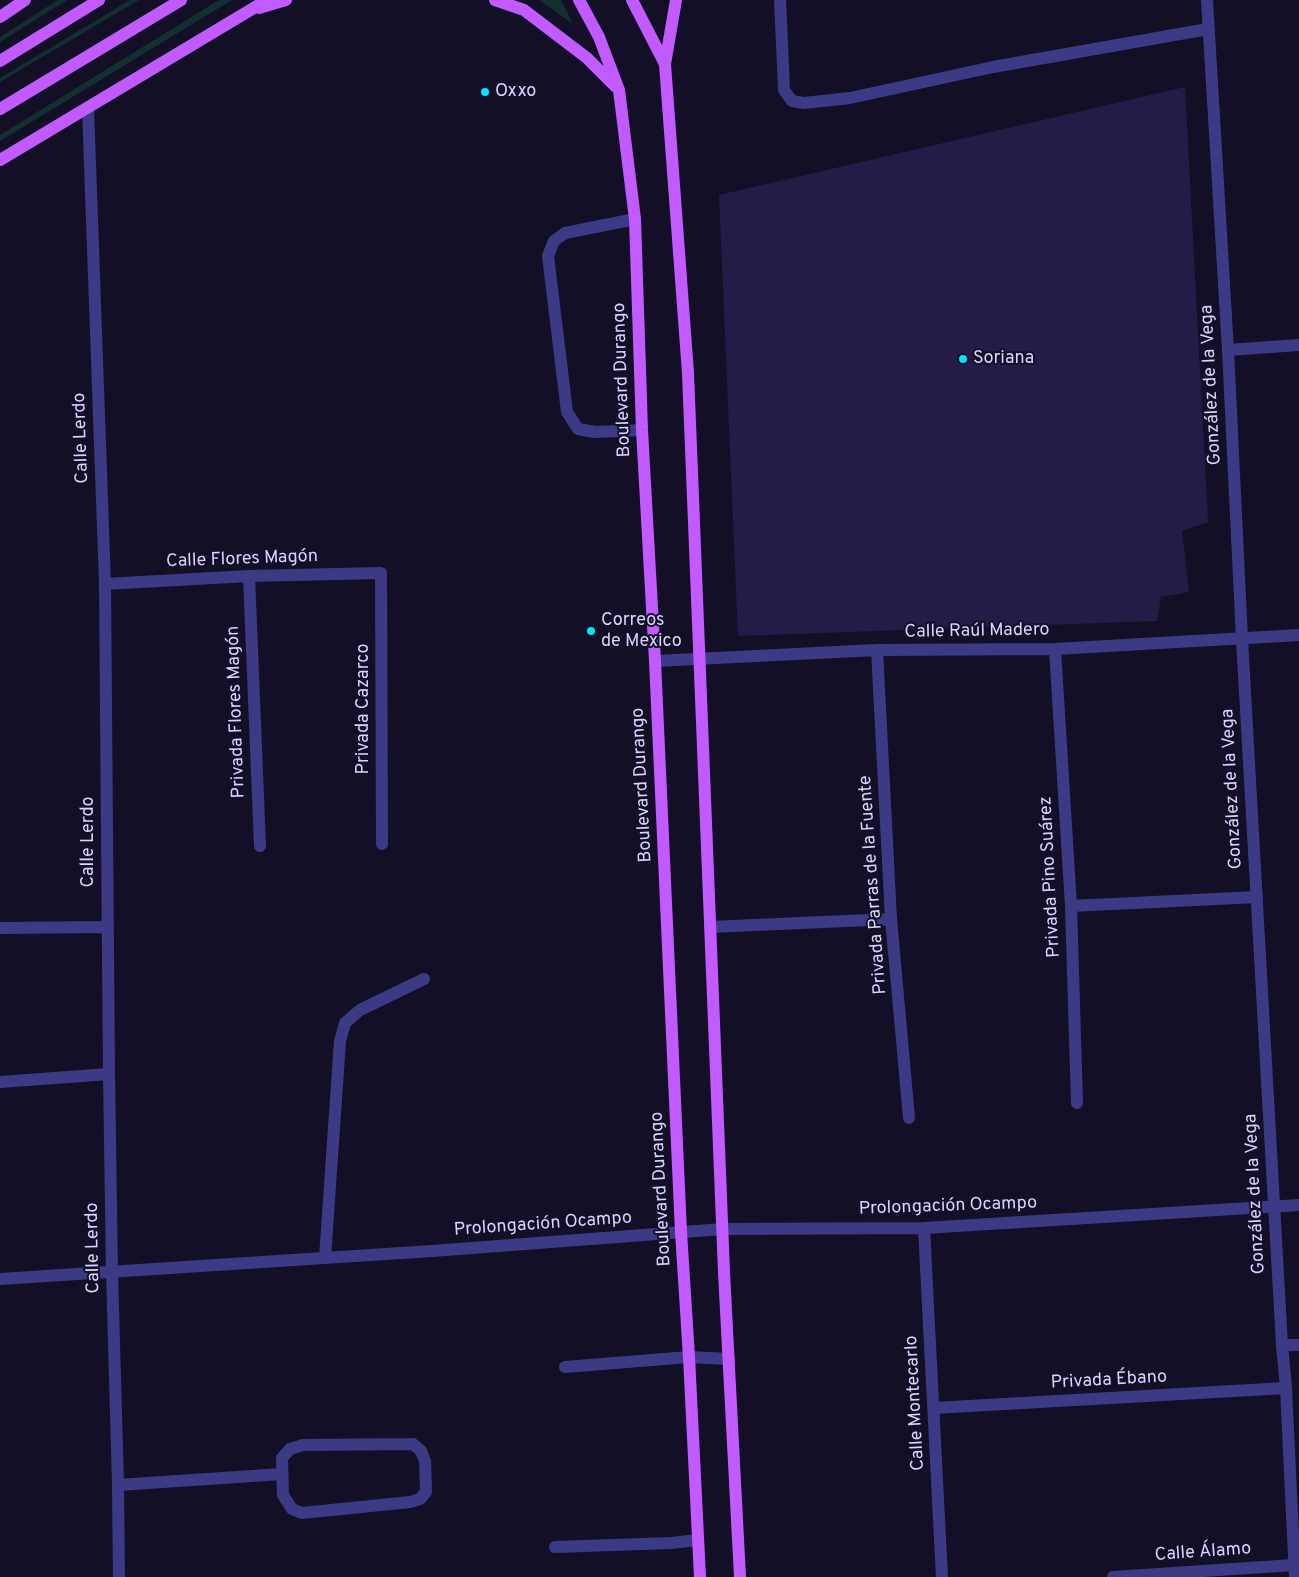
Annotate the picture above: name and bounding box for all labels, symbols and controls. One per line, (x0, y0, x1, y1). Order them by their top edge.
place label: Oxxo (495, 81, 536, 103)
marker: Oxxo (479, 86, 491, 98)
street label: Boulevard Durango (610, 302, 636, 458)
street label: González de la Vega (1197, 304, 1227, 466)
place label: Soriana (973, 348, 1034, 370)
marker: Soriana (957, 353, 969, 365)
street label: Calle Lerdo (70, 392, 94, 484)
street label: Calle Flores Magón (166, 547, 318, 573)
place label: Correos de Mexico (601, 610, 682, 652)
street label: Calle Raúl Madero (904, 620, 1050, 644)
street label: Privada Flores Magón (223, 625, 251, 799)
marker: Correos de Mexico (585, 625, 597, 637)
street label: Privada Cazarco (353, 644, 375, 774)
street label: Boulevard Durango (628, 707, 658, 863)
street label: González de la Vega (1218, 708, 1248, 870)
street label: Privada Parras de la Fuente (856, 775, 892, 995)
street label: Calle Lerdo (78, 796, 100, 888)
street label: Privada Pino Suárez (1036, 796, 1066, 958)
street label: Boulevard Durango (647, 1111, 677, 1267)
street label: González de la Vega (1241, 1113, 1271, 1275)
street label: Prolongación Ocampo (858, 1193, 1038, 1221)
street label: Calle Lerdo (82, 1202, 106, 1294)
street label: Prolongación Ocampo (453, 1208, 633, 1242)
street label: Calle Montecarlo (902, 1335, 930, 1471)
street label: Privada Ébano (1050, 1367, 1168, 1395)
street label: Calle Álamo (1154, 1539, 1252, 1567)

